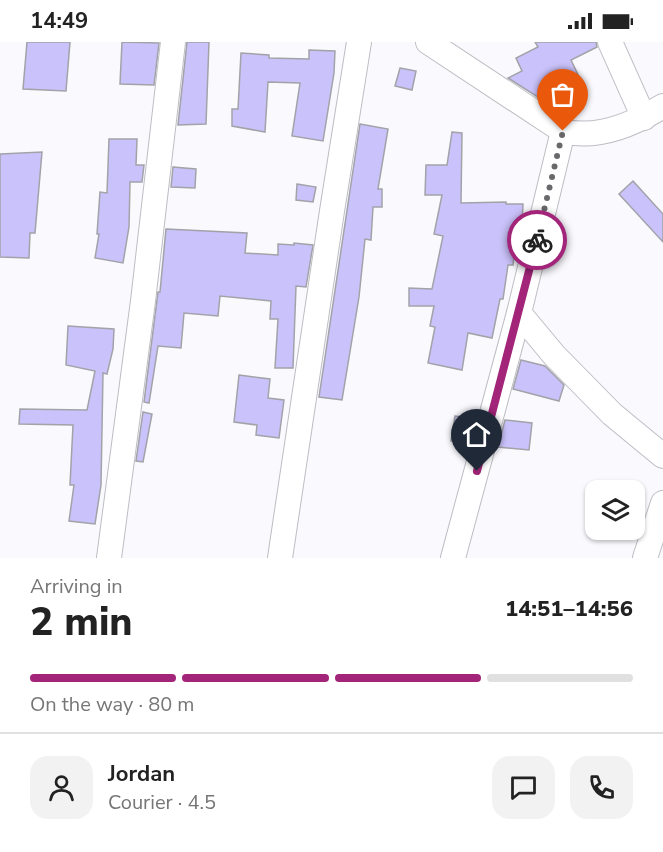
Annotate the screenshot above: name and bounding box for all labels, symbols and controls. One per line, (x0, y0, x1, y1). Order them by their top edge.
text: 14:49 (30, 6, 88, 36)
pin (537, 69, 588, 131)
icon: bag (546, 78, 579, 111)
courier (507, 210, 567, 270)
icon: bike (521, 224, 554, 257)
pin (451, 409, 502, 471)
icon: home (460, 418, 493, 451)
map controls (585, 480, 645, 540)
button: layers (585, 480, 645, 540)
text: Arriving in (30, 573, 123, 600)
text: 14:51–14:56 (505, 594, 633, 624)
text: 2 min (30, 596, 133, 649)
text: On the way · 80 m (30, 691, 194, 718)
button: person (30, 756, 93, 819)
button: chat (492, 756, 555, 819)
button: phone (570, 756, 633, 819)
text: Jordan (108, 759, 175, 789)
text: Courier · 4.5 (108, 789, 216, 816)

